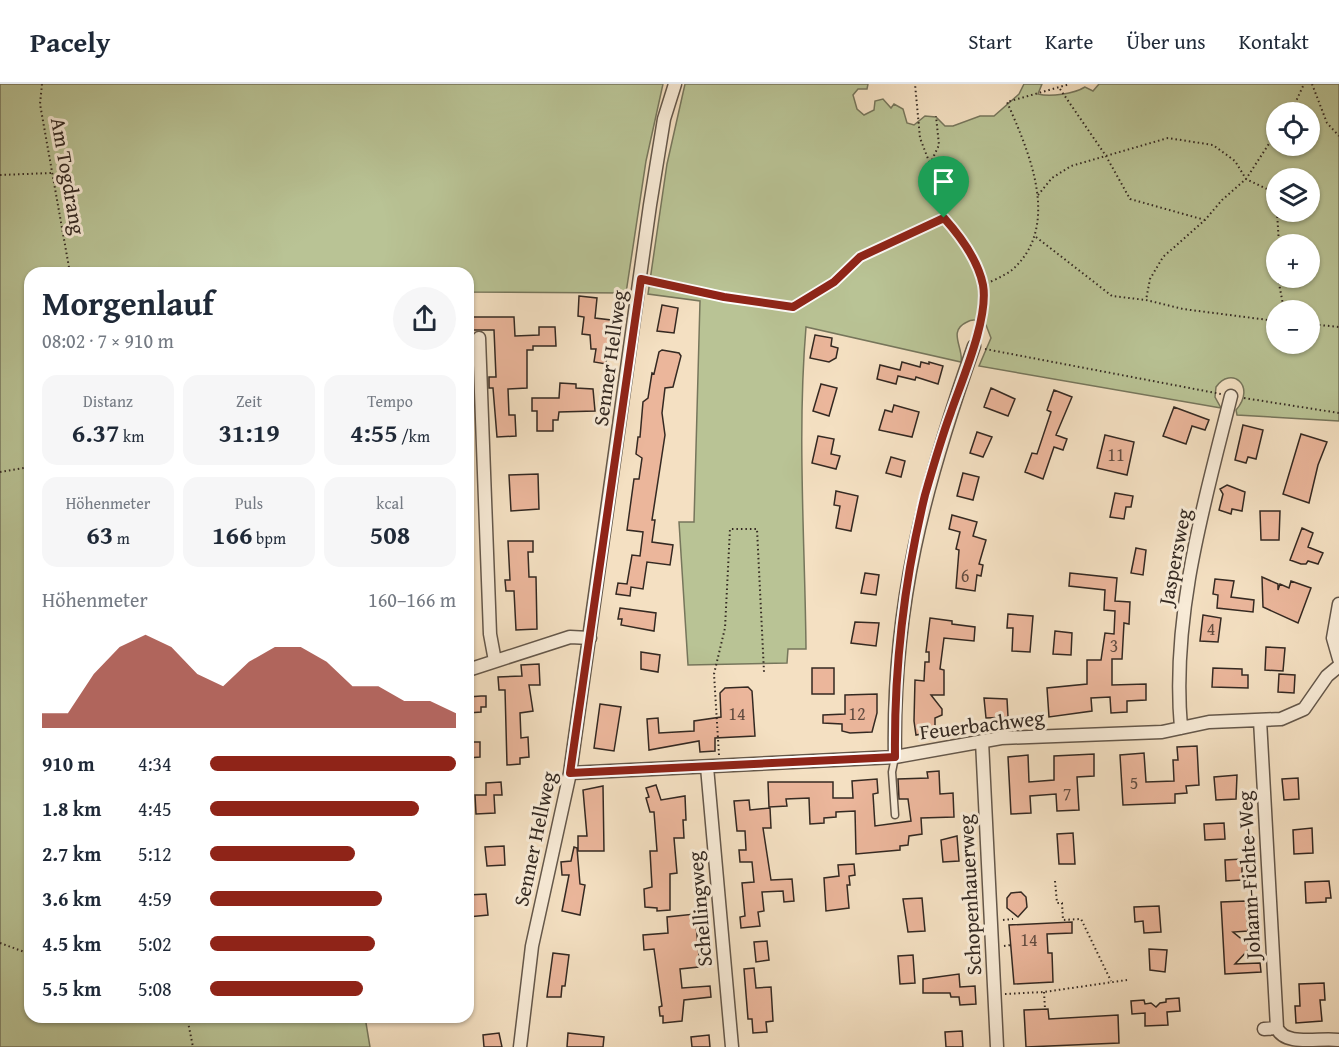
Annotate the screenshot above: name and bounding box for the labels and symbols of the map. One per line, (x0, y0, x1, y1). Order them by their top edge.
street label: Am Togdrang (43, 115, 94, 237)
pin (918, 156, 969, 218)
street label: Senner Hellweg (585, 287, 634, 428)
house number: 11 (1107, 441, 1125, 468)
street label: Jaspersweg (1149, 505, 1199, 611)
house number: 6 (961, 562, 969, 589)
house number: 4 (1207, 615, 1215, 642)
house number: 3 (1110, 632, 1118, 659)
house number: 14 (728, 700, 746, 727)
house number: 12 (848, 700, 866, 727)
street label: Feuerbachweg (918, 701, 1047, 748)
street label: Senner Hellweg (505, 768, 564, 909)
house number: 5 (1130, 769, 1138, 796)
house number: 7 (1063, 780, 1071, 807)
street label: Johann-Fichte-Weg (1229, 789, 1269, 963)
street label: Schopenhauerweg (950, 813, 989, 976)
street label: Schellingweg (679, 850, 720, 968)
house number: 14 (1020, 926, 1038, 953)

